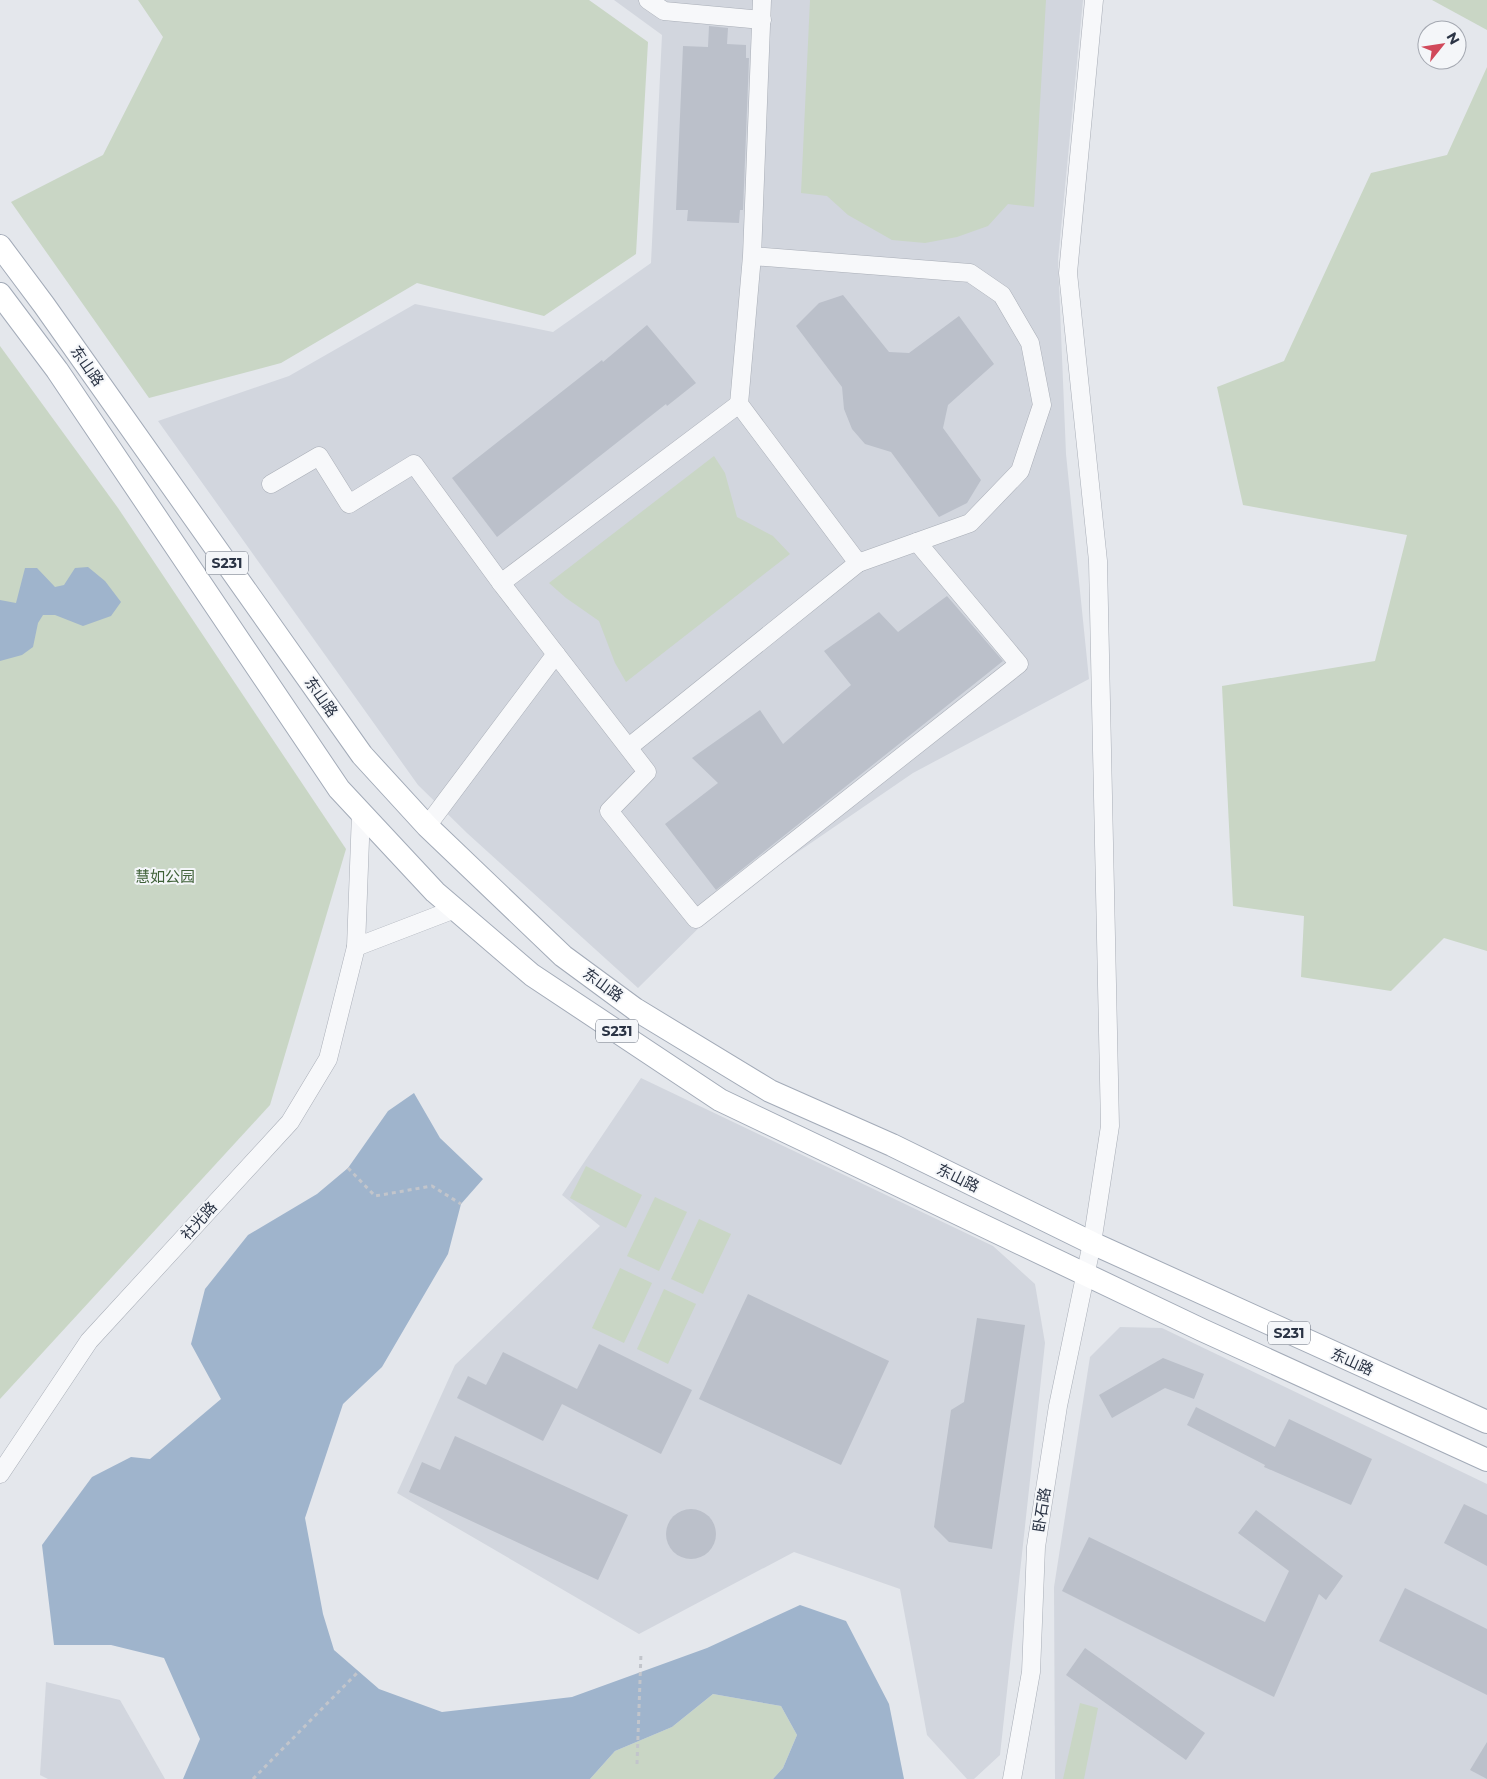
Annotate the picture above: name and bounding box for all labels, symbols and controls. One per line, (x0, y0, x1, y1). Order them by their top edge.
north arrow (1417, 20, 1467, 70)
text: N (1443, 29, 1464, 48)
street label: 东山路 (67, 342, 108, 390)
road number: S231 (206, 552, 248, 574)
street label: 东山路 (301, 673, 342, 721)
park label: 慧如公园 (135, 867, 195, 886)
street label: 东山路 (580, 964, 627, 1006)
road number: S231 (596, 1019, 638, 1042)
street label: 东山路 (934, 1159, 983, 1196)
street label: 社光路 (177, 1198, 221, 1244)
road number: S231 (1268, 1322, 1310, 1345)
street label: 东山路 (1328, 1344, 1377, 1379)
street label: 卧石路 (1029, 1486, 1054, 1534)

